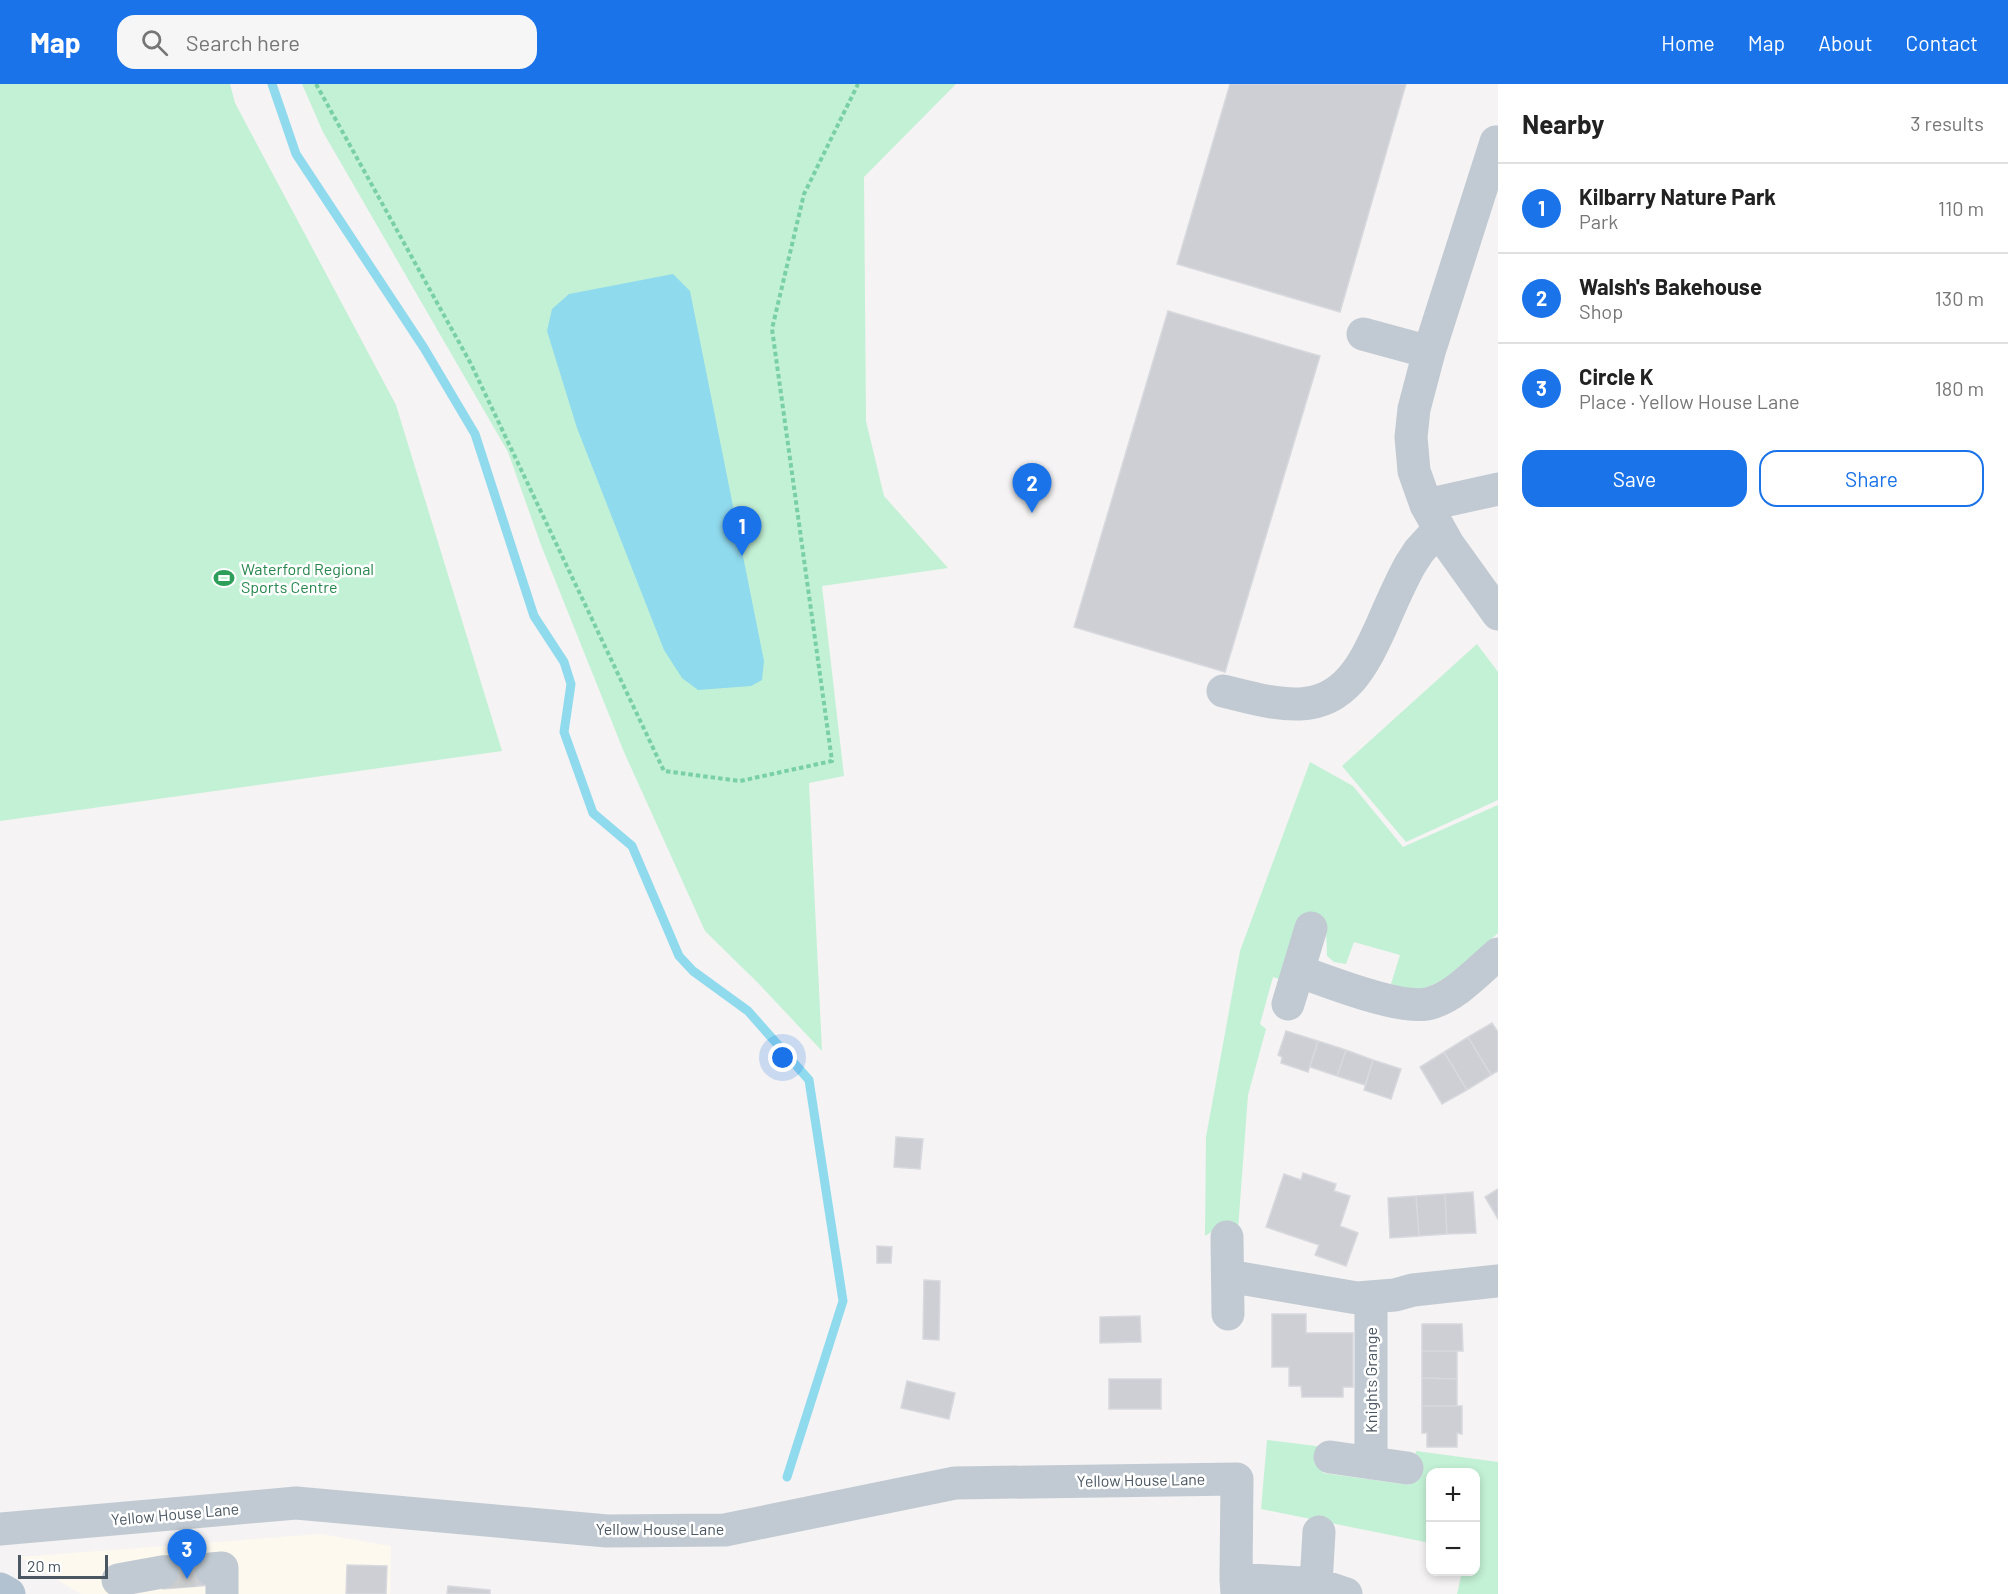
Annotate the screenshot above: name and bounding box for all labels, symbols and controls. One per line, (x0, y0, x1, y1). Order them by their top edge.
search box (117, 15, 537, 69)
text: Map (30, 25, 81, 59)
icon: search (138, 26, 171, 59)
text: Search here (186, 29, 300, 55)
text: Home (1661, 30, 1715, 55)
text: Map (1748, 30, 1785, 55)
text: About (1818, 30, 1873, 55)
text: Contact (1906, 30, 1978, 55)
text: Nearby (1522, 108, 1604, 139)
text: 3 results (1910, 111, 1984, 135)
text: Kilbarry Nature Park (1579, 183, 1776, 209)
text: 1 (1538, 196, 1545, 220)
text: 110 m (1938, 196, 1984, 220)
text: Park (1579, 209, 1618, 233)
text: Walsh's Bakehouse (1579, 273, 1762, 299)
text: 2 (1536, 286, 1547, 310)
text: 130 m (1935, 286, 1984, 310)
text: Shop (1579, 299, 1623, 323)
text: Circle K (1579, 363, 1654, 389)
text: 3 (1536, 376, 1547, 400)
text: 180 m (1935, 376, 1984, 400)
text: Place · Yellow House Lane (1579, 389, 1800, 413)
button: Save (1522, 450, 1747, 507)
button: Share (1759, 450, 1984, 507)
pin: 2 (1012, 464, 1052, 513)
pin: 1 (722, 506, 762, 556)
place label: Waterford Regional Sports Centre (241, 559, 374, 596)
sports icon: Waterford Regional Sports Centre (212, 566, 236, 590)
your location (768, 1043, 797, 1072)
street label: Knights Grange (1361, 1327, 1380, 1433)
map controls (1426, 1468, 1480, 1576)
button: + (1426, 1468, 1480, 1522)
street label: Yellow House Lane (1077, 1469, 1205, 1490)
street label: Yellow House Lane (110, 1498, 240, 1529)
street label: Yellow House Lane (596, 1519, 724, 1538)
button: − (1426, 1522, 1480, 1576)
pin: 3 (168, 1530, 207, 1579)
scale bar (18, 1552, 108, 1580)
text: 20 m (27, 1556, 61, 1575)

